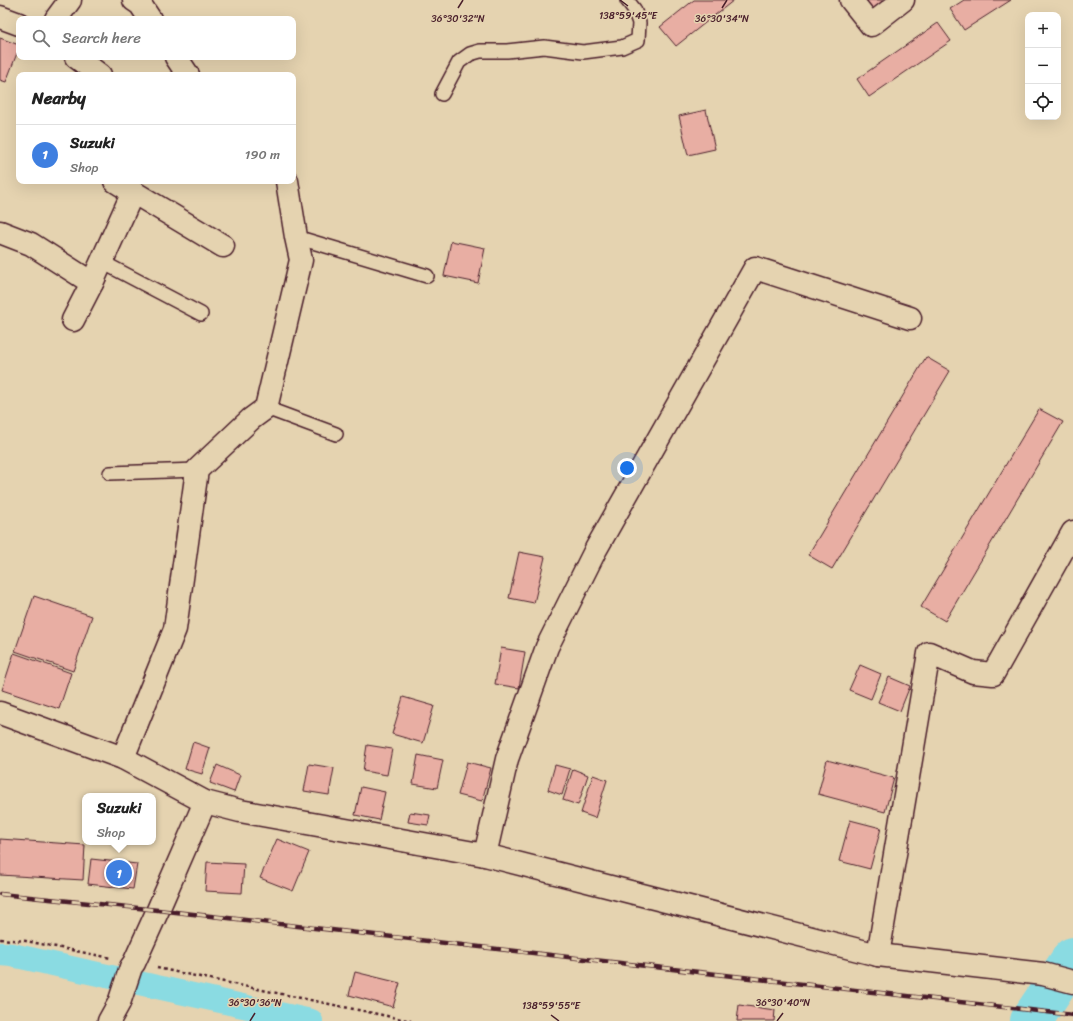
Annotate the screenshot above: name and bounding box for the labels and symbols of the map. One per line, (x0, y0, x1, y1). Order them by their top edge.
text: 138°59'45"E (599, 7, 659, 25)
text: 36°30'32"N (431, 10, 485, 28)
text: 36°30'34"N (695, 10, 749, 28)
your location (617, 458, 637, 478)
pin: 1 (106, 858, 132, 888)
text: 36°30'36"N (228, 994, 282, 1012)
text: 36°30'40"N (756, 994, 810, 1012)
text: 138°59'55"E (522, 997, 581, 1015)

